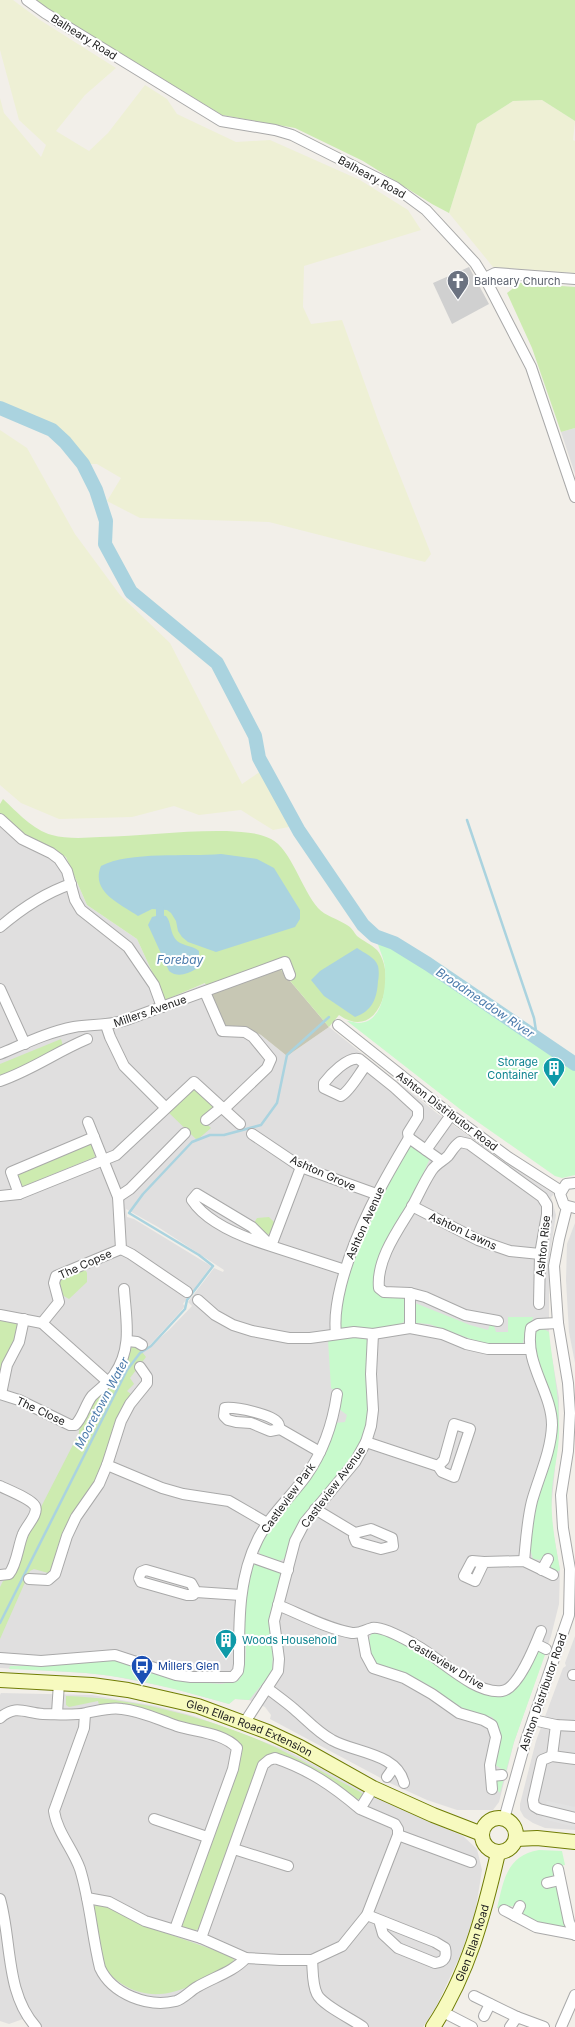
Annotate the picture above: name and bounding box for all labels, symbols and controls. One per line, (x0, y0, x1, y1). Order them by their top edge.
street label: Balheary Road (48, 11, 120, 63)
street label: Balheary Road (336, 153, 408, 201)
church icon: Balheary Church (445, 268, 471, 301)
place label: Balheary Church (474, 274, 561, 288)
water label: Forebay (157, 952, 203, 967)
water label: Broadmeadow River (433, 964, 538, 1041)
street label: Millers Avenue (112, 992, 188, 1030)
place label: Storage Container (487, 1055, 538, 1082)
building icon: Storage Container (541, 1055, 567, 1088)
street label: Ashton Distributor Road (393, 1068, 501, 1154)
street label: Ashton Grove (288, 1152, 358, 1194)
street label: Ashton Avenue (343, 1184, 387, 1262)
street label: Ashton Lawns (427, 1209, 499, 1253)
street label: Ashton Rise (533, 1215, 553, 1277)
street label: The Copse (56, 1246, 114, 1282)
water label: Mooretown Water (71, 1354, 132, 1451)
street label: The Close (14, 1394, 68, 1428)
street label: Castleview Avenue (298, 1444, 368, 1530)
street label: Castleview Park (258, 1460, 318, 1536)
building icon: Woods Household (213, 1627, 239, 1660)
street label: Ashton Distributor Road (516, 1631, 570, 1753)
place label: Woods Household (242, 1633, 337, 1647)
street label: Castleview Drive (405, 1636, 487, 1692)
bus stop icon: Millers Glen (129, 1653, 155, 1686)
place label: Millers Glen (158, 1659, 219, 1673)
street label: Glen Ellan Road Extension (185, 1697, 315, 1760)
street label: Glen Ellan Road (452, 1903, 492, 1984)

